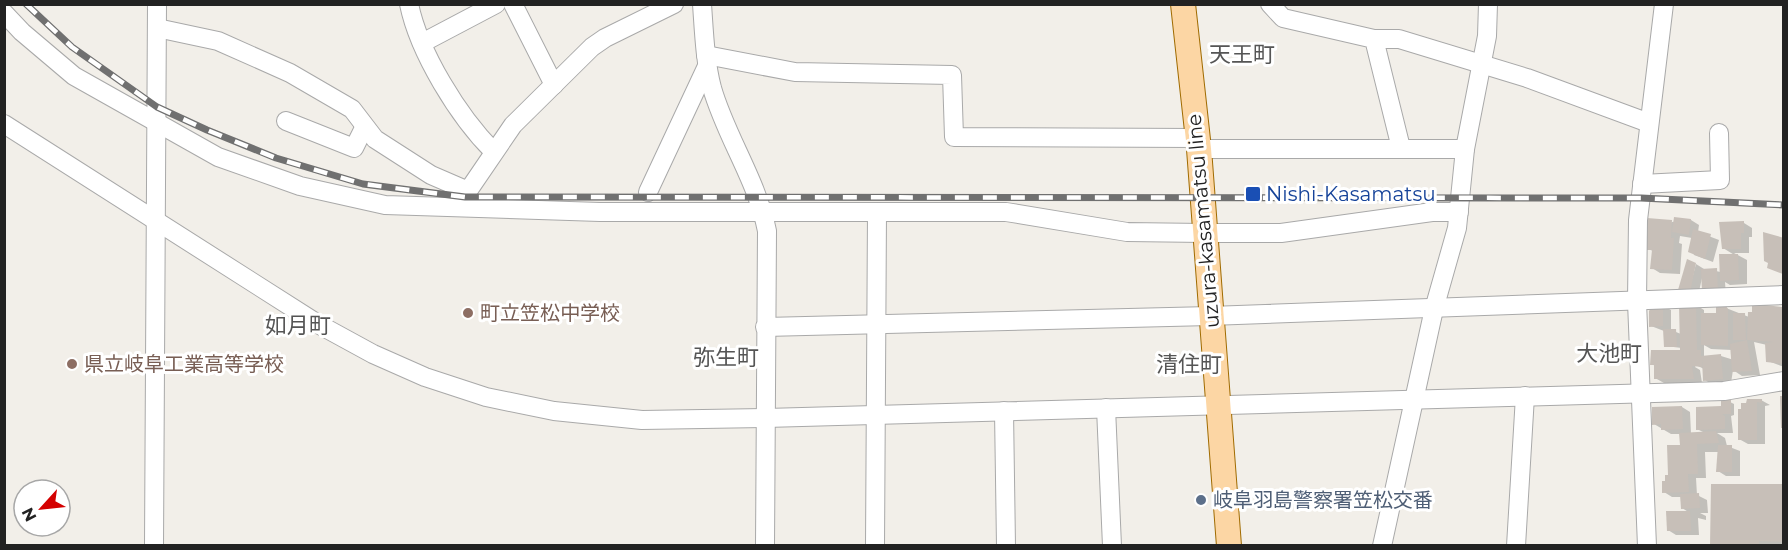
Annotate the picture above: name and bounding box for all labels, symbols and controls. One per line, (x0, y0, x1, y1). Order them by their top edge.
district label: 天王町 (1209, 41, 1275, 68)
street label: uzura-kasamatsu line (1182, 113, 1224, 329)
place label: Nishi-Kasamatsu (1266, 182, 1436, 206)
marker: Nishi-Kasamatsu (1244, 185, 1262, 203)
place label: 町立笠松中学校 (480, 301, 620, 325)
marker: 町立笠松中学校 (461, 306, 475, 320)
district label: 如月町 (265, 312, 331, 339)
district label: 大池町 (1576, 340, 1642, 367)
district label: 弥生町 (693, 344, 759, 371)
district label: 清住町 (1156, 351, 1222, 378)
place label: 県立岐阜工業高等学校 (84, 352, 284, 376)
marker: 県立岐阜工業高等学校 (65, 357, 79, 371)
north arrow (12, 478, 72, 538)
place label: 岐阜羽島警察署笠松交番 (1213, 488, 1433, 512)
marker: 岐阜羽島警察署笠松交番 (1194, 493, 1208, 507)
text: N (18, 505, 40, 525)

